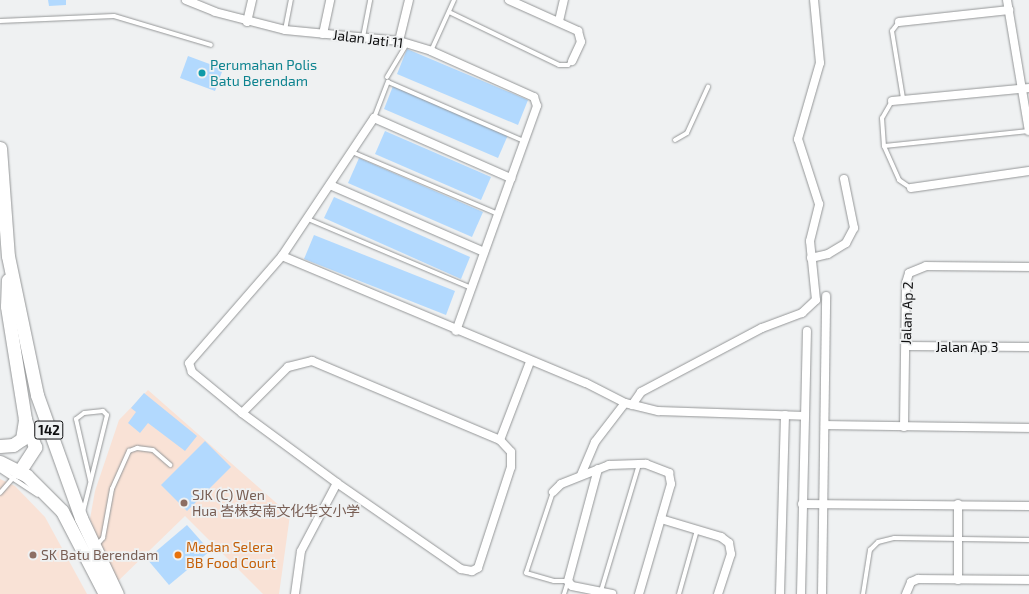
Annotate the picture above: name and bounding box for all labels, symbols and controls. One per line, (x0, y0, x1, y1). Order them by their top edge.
street label: Jalan Jati 11 (332, 26, 404, 52)
place label: Perumahan Polis Batu Berendam (210, 57, 317, 90)
marker: Perumahan Polis Batu Berendam (197, 68, 207, 78)
street label: Jalan Ap 2 (897, 281, 917, 345)
street label: Jalan Ap 3 (935, 339, 999, 355)
road number: 142 (34, 419, 64, 441)
place label: SJK (C) Wen Hua 峇株安南文化华文小学 (192, 487, 360, 520)
marker: SJK (C) Wen Hua 峇株安南文化华文小学 (179, 498, 189, 508)
place label: Medan Selera BB Food Court (186, 539, 276, 572)
place label: SK Batu Berendam (41, 547, 158, 563)
marker: SK Batu Berendam (28, 550, 38, 560)
marker: Medan Selera BB Food Court (173, 550, 183, 560)

